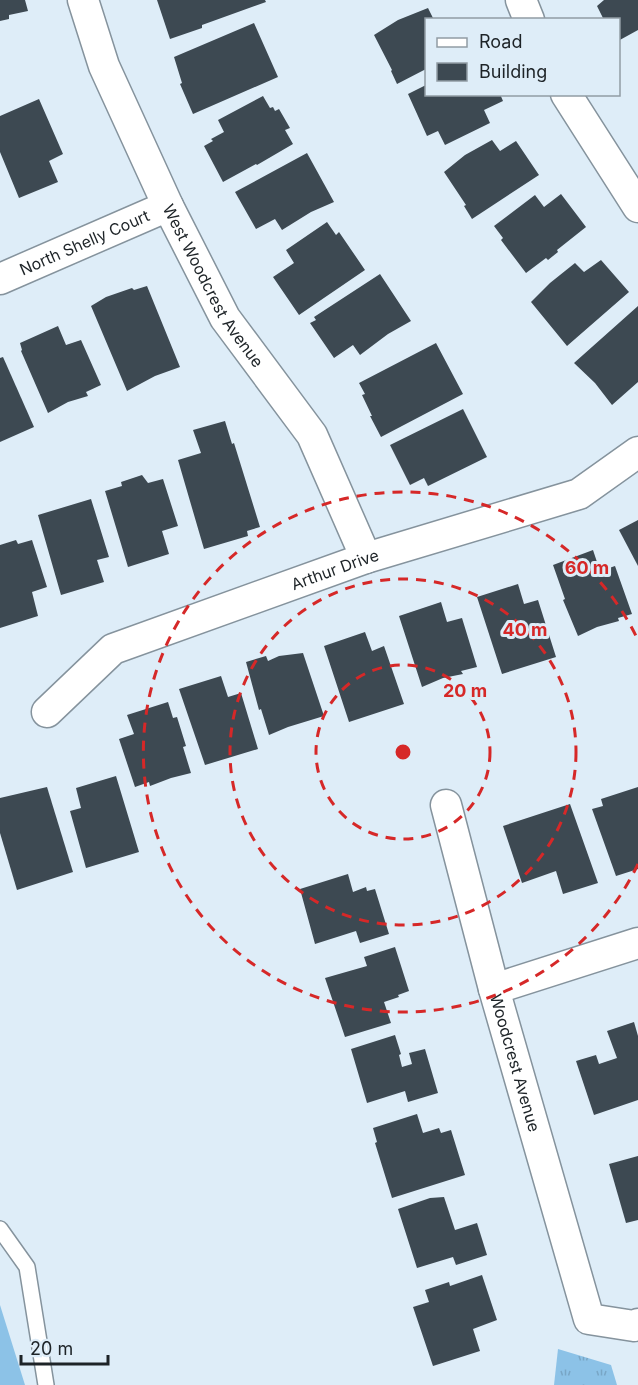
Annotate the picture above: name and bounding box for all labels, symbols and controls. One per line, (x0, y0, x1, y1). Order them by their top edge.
legend (425, 18, 620, 96)
text: Road (479, 31, 522, 52)
text: Building (479, 61, 547, 82)
street label: West Woodcrest Avenue (159, 201, 268, 371)
street label: North Shelly Court (16, 205, 152, 279)
street label: Arthur Drive (288, 545, 381, 594)
text: 60 m (565, 557, 609, 578)
text: 40 m (503, 619, 548, 640)
text: 20 m (443, 680, 487, 701)
centre of rings (393, 742, 413, 762)
street label: Woodcrest Avenue (486, 992, 545, 1134)
scale bar (21, 1328, 108, 1366)
text: 20 m (30, 1338, 73, 1359)

